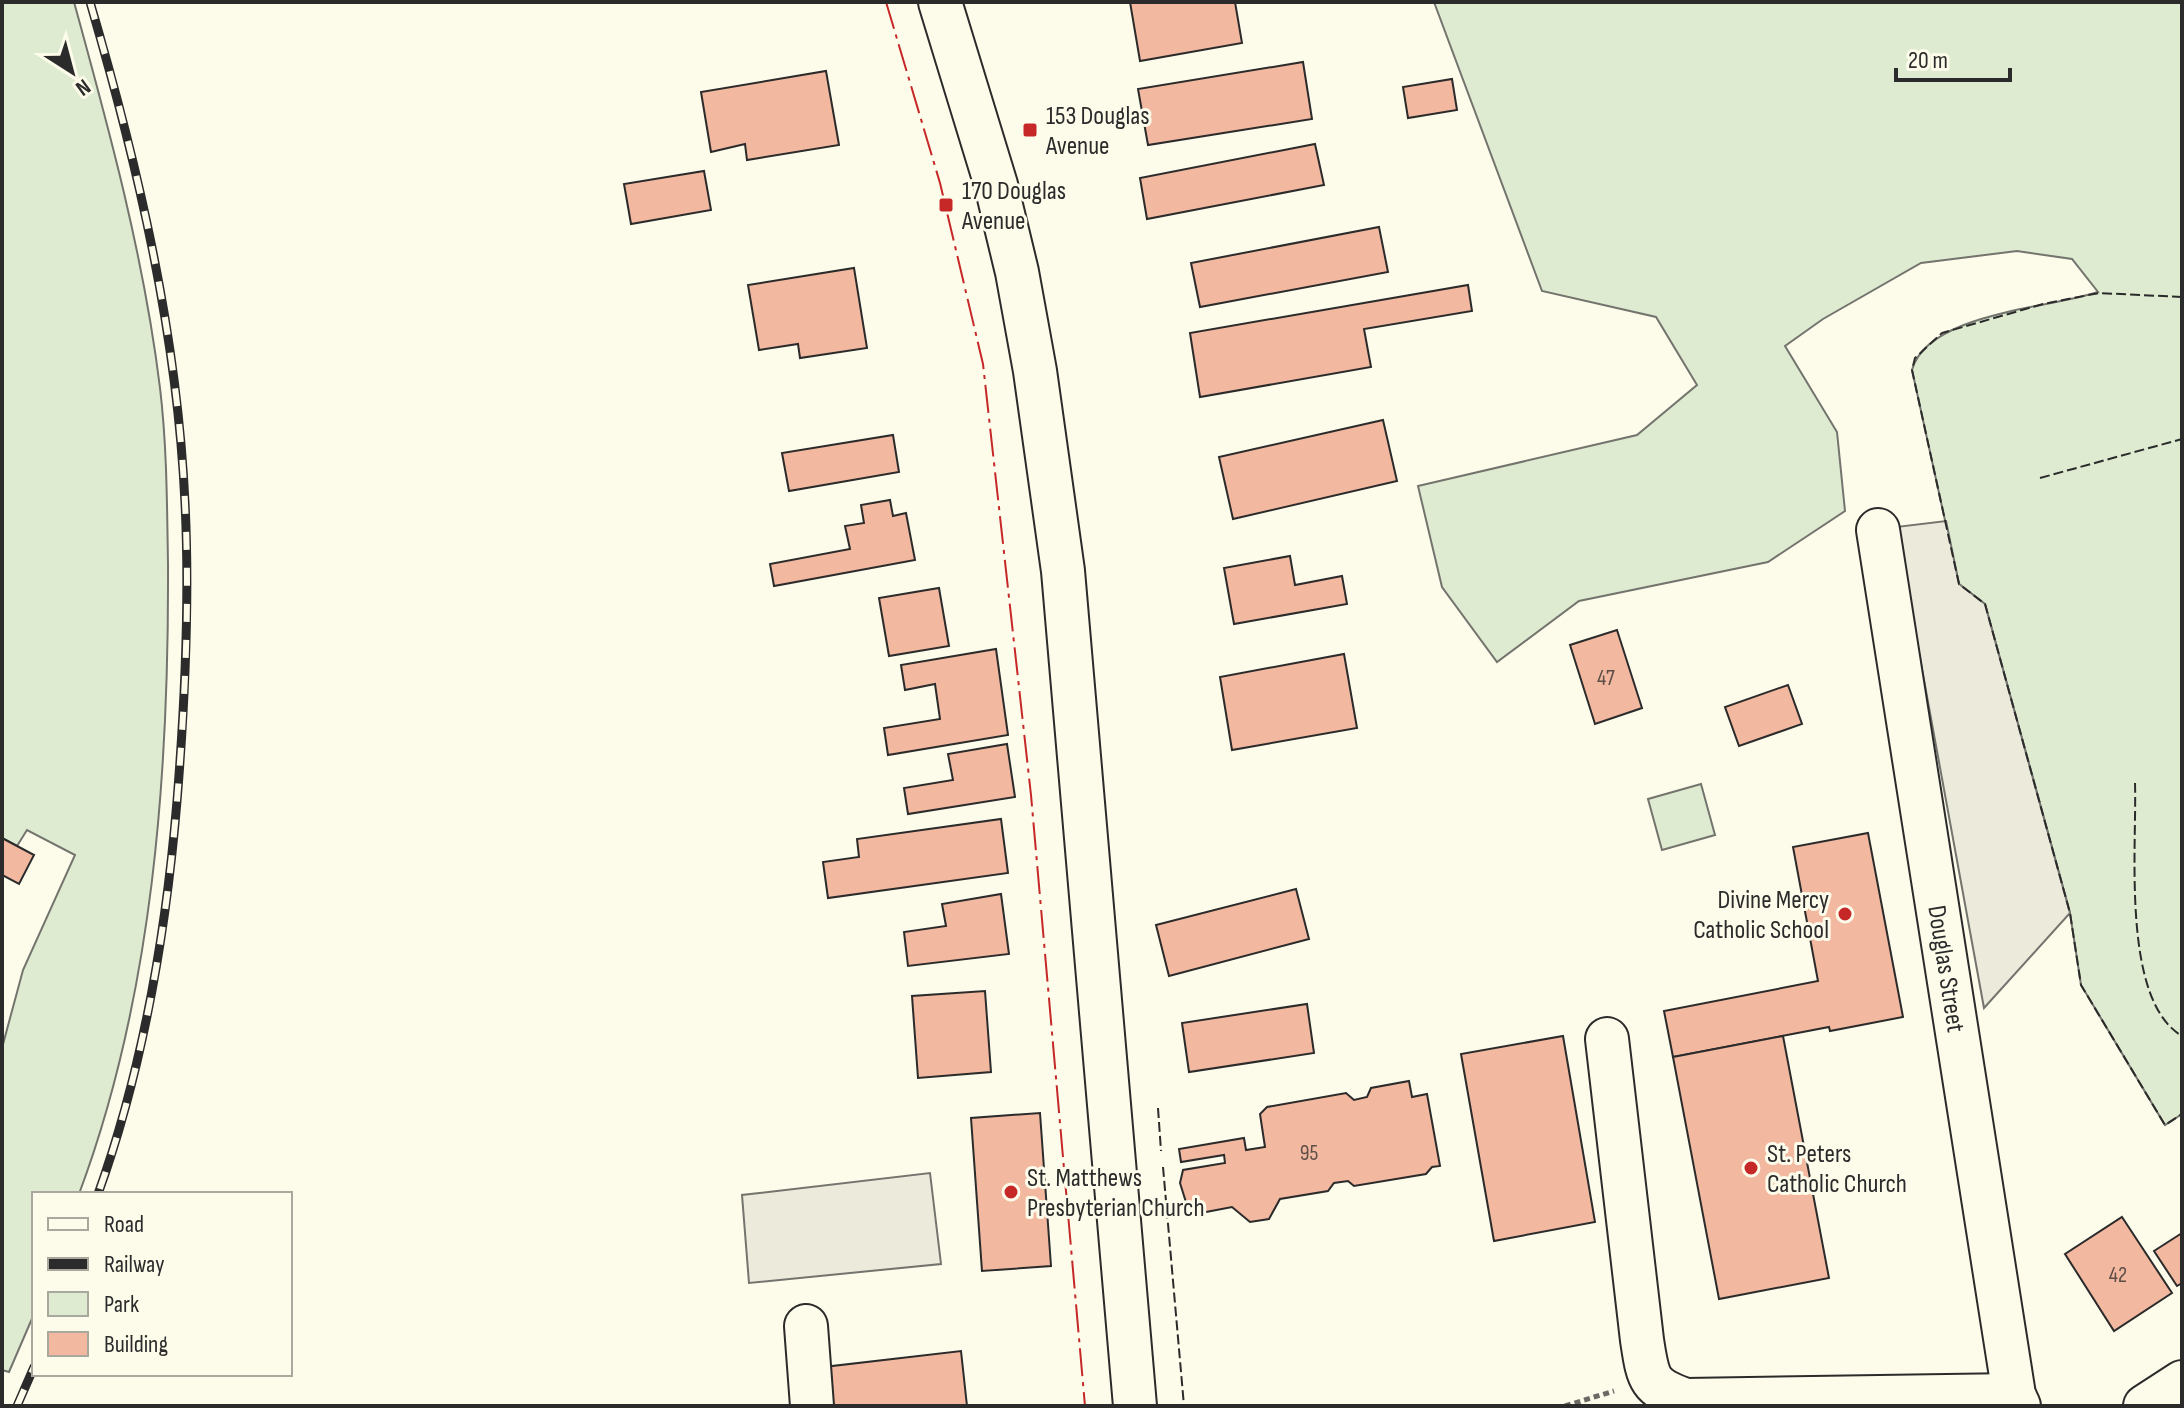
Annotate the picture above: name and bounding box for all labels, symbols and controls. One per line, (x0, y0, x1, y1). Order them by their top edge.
north arrow (32, 32, 112, 112)
scale bar (1896, 32, 2010, 82)
text: 20 m (1908, 46, 1948, 75)
text: N (70, 73, 96, 101)
place label: 153 Douglas Avenue (1045, 101, 1150, 162)
marker: 153 Douglas Avenue (1021, 121, 1039, 139)
place label: 170 Douglas Avenue (961, 176, 1066, 237)
marker: 170 Douglas Avenue (937, 196, 955, 214)
house number: 47 (1597, 665, 1615, 692)
place label: Divine Mercy Catholic School (1693, 885, 1829, 946)
street label: Douglas Street (1920, 903, 1971, 1035)
marker: Divine Mercy Catholic School (1836, 905, 1854, 923)
place label: St. Peters Catholic Church (1767, 1139, 1907, 1200)
house number: 95 (1300, 1140, 1318, 1167)
marker: St. Peters Catholic Church (1742, 1159, 1760, 1177)
place label: St. Matthews Presbyterian Church (1027, 1163, 1205, 1224)
marker: St. Matthews Presbyterian Church (1002, 1183, 1020, 1201)
legend (32, 1192, 292, 1376)
text: Road (104, 1210, 144, 1239)
text: Railway (104, 1250, 164, 1279)
house number: 42 (2109, 1262, 2127, 1289)
text: Park (104, 1290, 139, 1319)
text: Building (104, 1330, 168, 1359)

